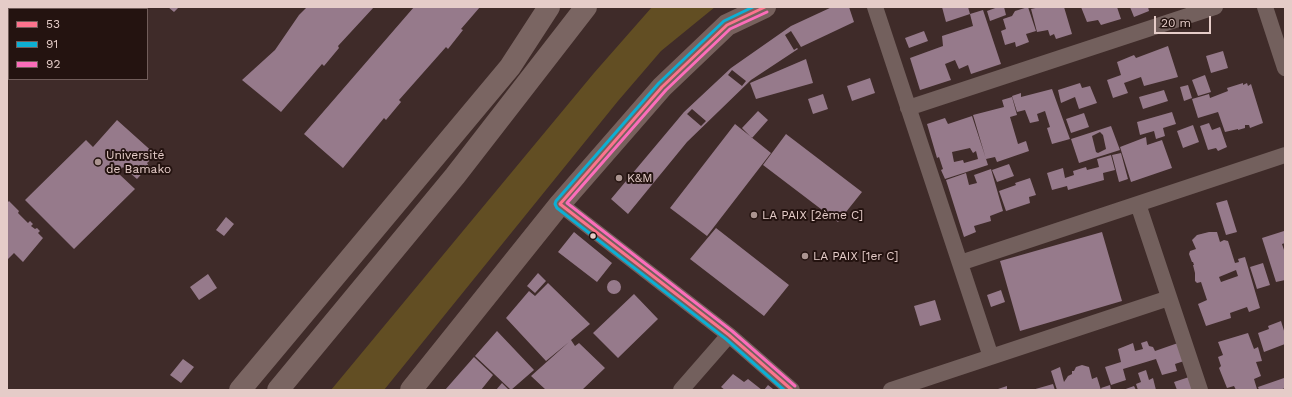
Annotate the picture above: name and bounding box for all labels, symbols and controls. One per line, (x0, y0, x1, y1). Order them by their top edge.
legend (8, 8, 148, 80)
scale bar (1156, 8, 1213, 34)
text: 20 m (1161, 16, 1191, 30)
text: 53 (46, 17, 60, 31)
text: 91 (46, 37, 58, 51)
text: 92 (46, 57, 60, 71)
place label: Université de Bamako (106, 148, 171, 176)
marker: Université de Bamako (93, 157, 103, 167)
place label: K&M (627, 171, 653, 185)
marker: K&M (614, 173, 624, 183)
place label: LA PAIX [2ème C] (762, 208, 863, 222)
marker: LA PAIX [2ème C] (749, 210, 759, 220)
unlabelled marker (588, 231, 598, 241)
place label: LA PAIX [1er C] (813, 249, 898, 263)
marker: LA PAIX [1er C] (800, 251, 810, 261)

